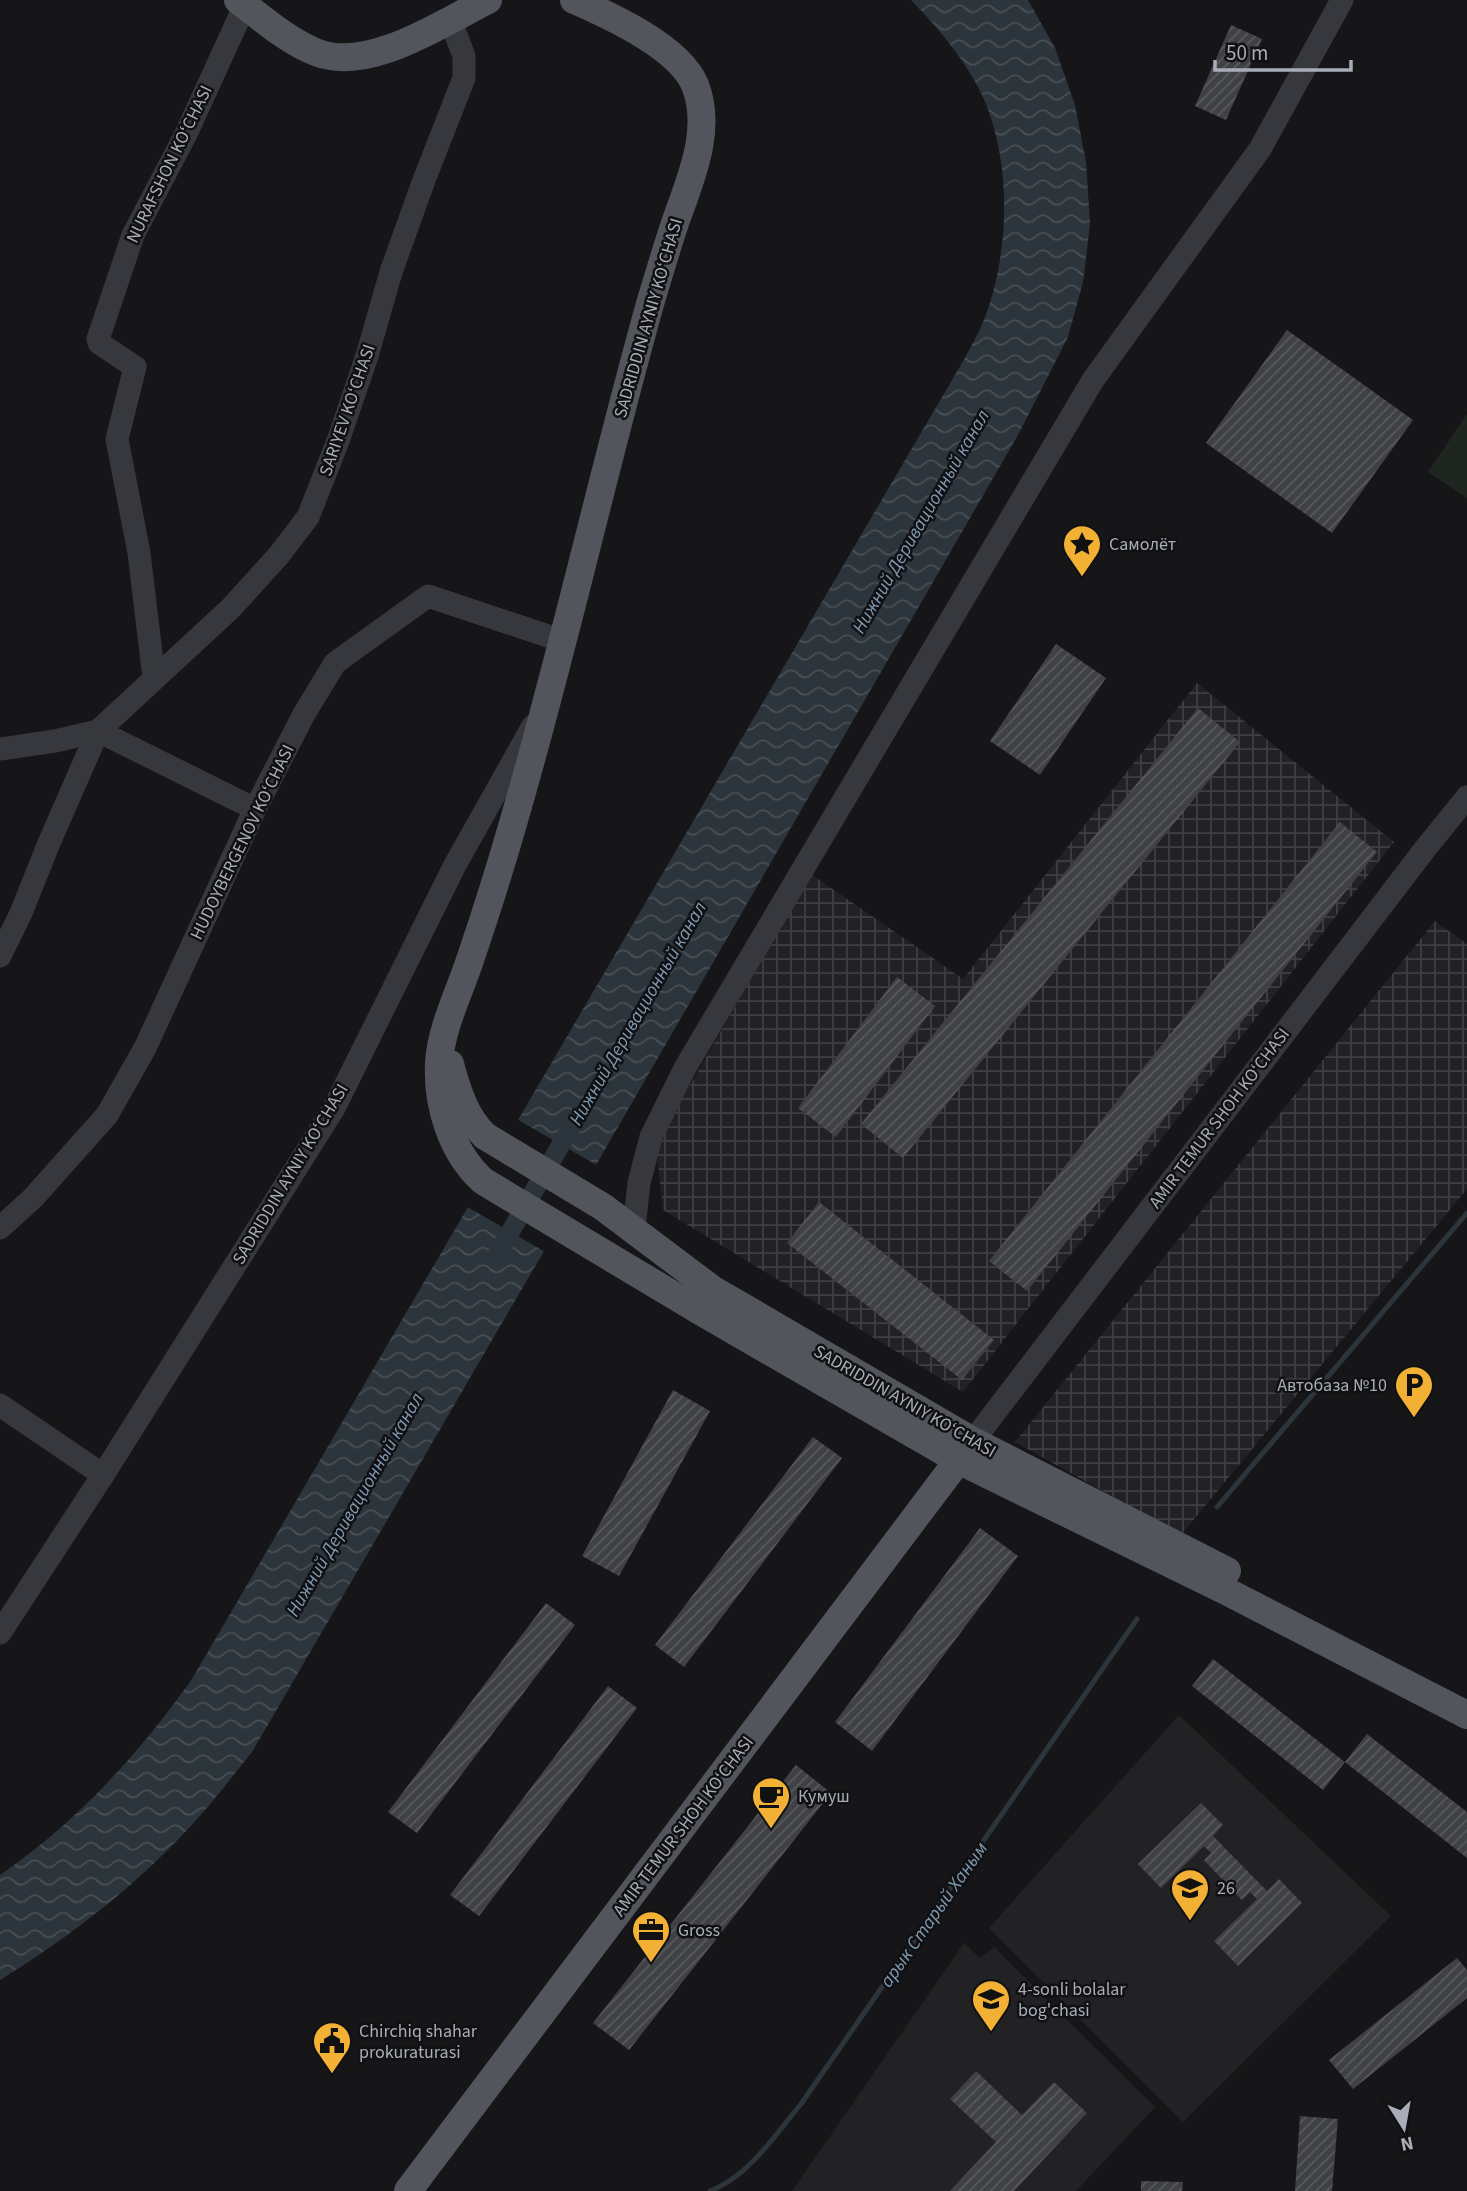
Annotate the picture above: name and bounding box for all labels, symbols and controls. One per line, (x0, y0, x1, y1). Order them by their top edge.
scale bar (1215, 28, 1352, 72)
text: 50 m (1226, 38, 1268, 68)
street label: NURAFSHON KO‘CHASI (120, 81, 219, 247)
street label: SADRIDDIN AYNIY KO‘CHASI (608, 215, 689, 421)
street label: SARIYEV KO‘CHASI (313, 341, 382, 479)
water label: Нижний Деривационный канал (846, 405, 997, 639)
place icon: Самолёт (1061, 523, 1103, 578)
place label: Самолёт (1109, 532, 1176, 557)
street label: HUDOYBERGENOV KO‘CHASI (184, 740, 301, 944)
water label: Нижний Деривационный канал (563, 897, 714, 1131)
street label: AMIR TEMUR SHOH KO‘CHASI (1143, 1023, 1296, 1214)
street label: SADRIDDIN AYNIY KO‘CHASI (226, 1079, 354, 1269)
street label: SADRIDDIN AYNIY KO‘CHASI (809, 1339, 1001, 1464)
parking icon: Автобаза №10 (1393, 1364, 1435, 1419)
place label: Автобаза №10 (1277, 1373, 1387, 1398)
water label: Нижний Деривационный канал (280, 1388, 431, 1622)
street label: AMIR TEMUR SHOH KO‘CHASI (607, 1731, 760, 1922)
cafe icon: Кумуш (750, 1775, 792, 1830)
place label: Кумуш (798, 1784, 850, 1809)
water label: арык Старый Ханым (874, 1837, 995, 1993)
school or university icon: 26 (1169, 1867, 1211, 1922)
place label: 26 (1217, 1876, 1235, 1901)
office icon: Gross (630, 1909, 672, 1964)
place label: Gross (678, 1918, 720, 1943)
place label: 4-sonli bolalar bog'chasi (1018, 1977, 1126, 2023)
school or university icon: 4-sonli bolalar bog'chasi (970, 1978, 1012, 2033)
place label: Chirchiq shahar prokuraturasi (359, 2019, 478, 2065)
public building icon: Chirchiq shahar prokuraturasi (311, 2020, 353, 2075)
north arrow (1369, 2093, 1439, 2163)
text: N (1398, 2129, 1416, 2158)

